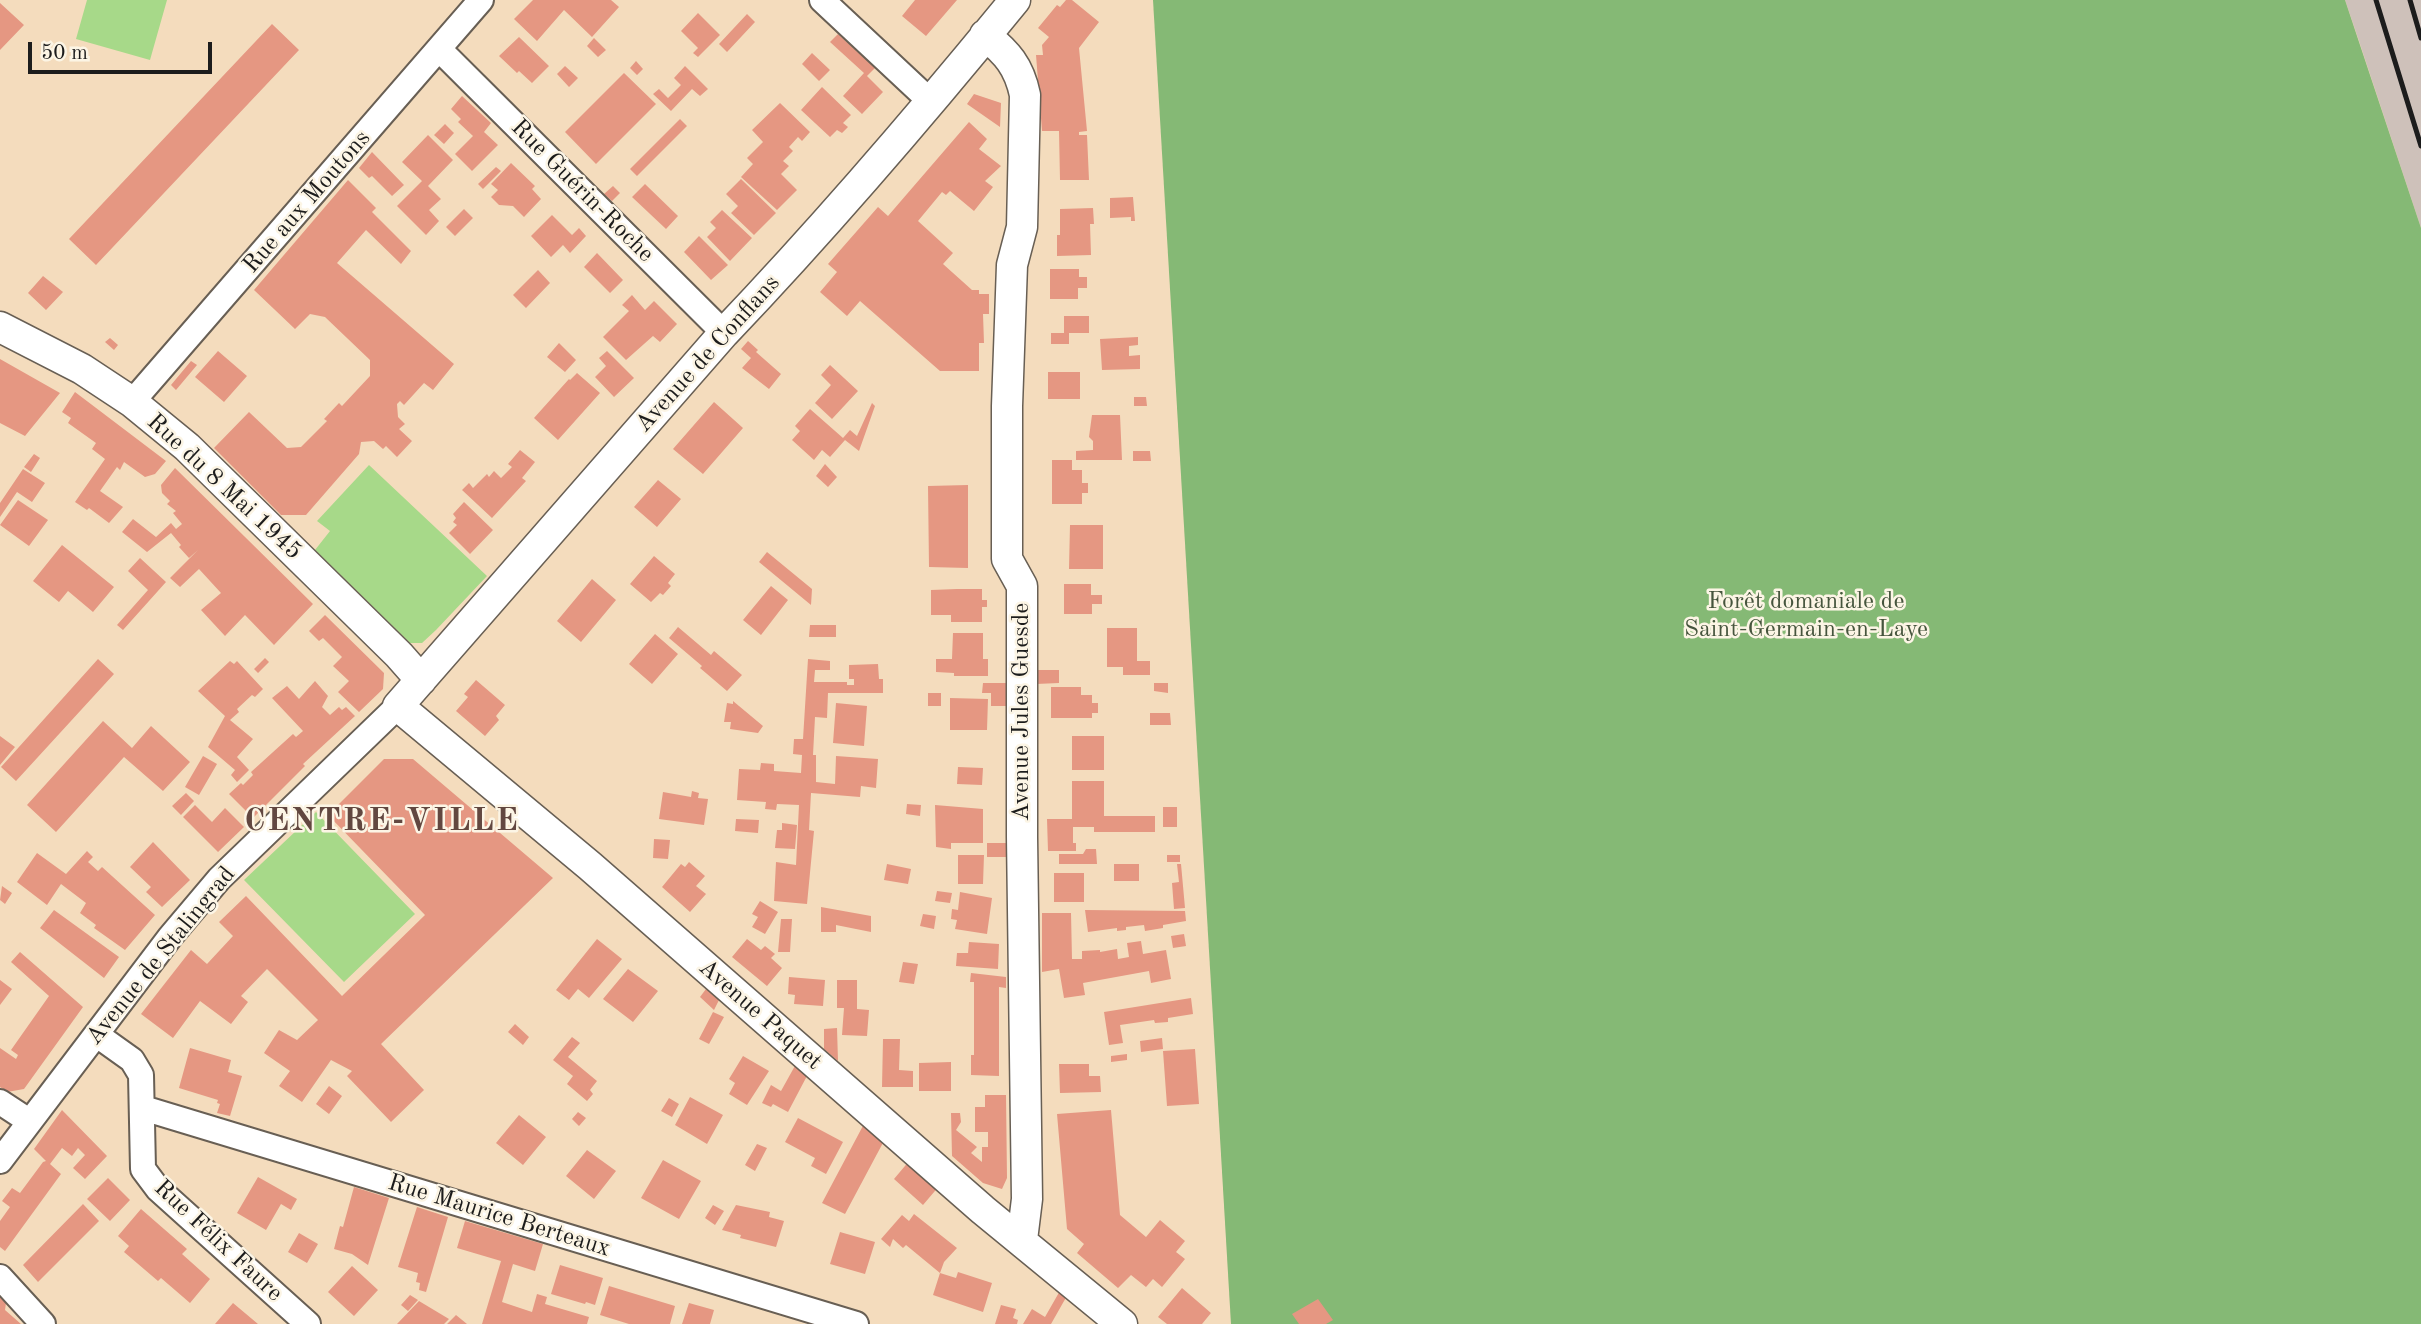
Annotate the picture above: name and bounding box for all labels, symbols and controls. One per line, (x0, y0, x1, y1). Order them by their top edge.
scale bar (32, 28, 215, 72)
text: 50 m (41, 43, 88, 64)
street label: Rue Guérin-Roche (504, 113, 660, 269)
street label: Rue aux Moutons (237, 125, 377, 279)
street label: Avenue de Conflans (630, 269, 786, 439)
street label: Rue du 8 Mai 1945 (141, 408, 307, 566)
park label: Forêt domaniale de Saint-Germain-en-Laye (1684, 588, 1928, 644)
street label: Avenue Jules Guesde (1008, 603, 1036, 821)
district label: CENTRE-VILLE (246, 803, 518, 841)
street label: Avenue de Stalingrad (80, 861, 242, 1051)
street label: Avenue Paquet (692, 953, 828, 1077)
street label: Rue Maurice Berteaux (384, 1168, 614, 1264)
street label: Rue Félix Faure (148, 1174, 288, 1308)

